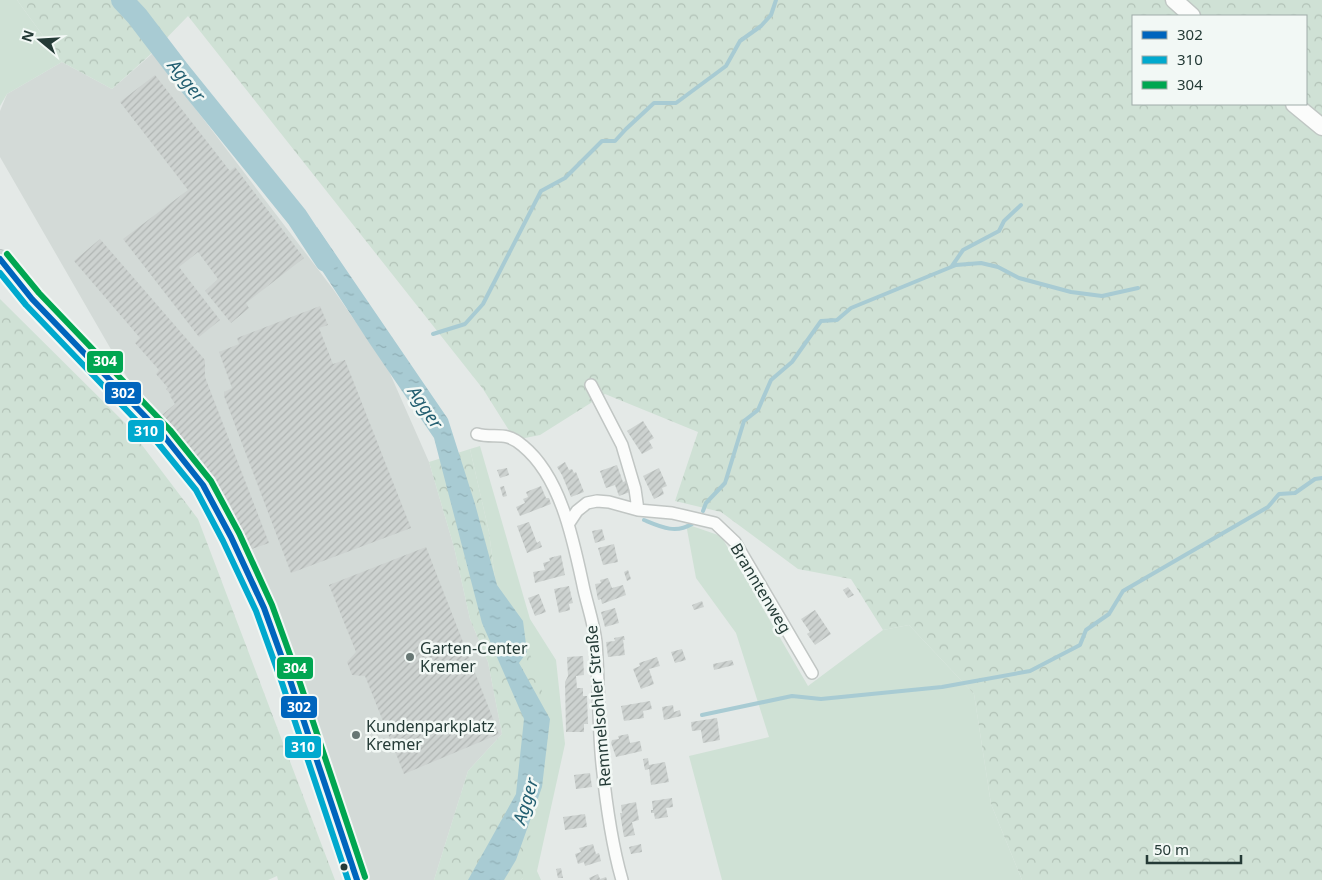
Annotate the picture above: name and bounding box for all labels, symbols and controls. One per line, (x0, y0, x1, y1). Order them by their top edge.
north arrow (15, 15, 65, 65)
legend (1132, 15, 1307, 105)
text: 302 (1177, 24, 1203, 44)
text: N (16, 27, 38, 44)
text: 310 (1177, 49, 1203, 69)
water label: Agger (162, 53, 212, 107)
text: 304 (1177, 74, 1203, 94)
line badge: 304 (86, 350, 124, 374)
text: 304 (93, 351, 117, 370)
water label: Agger (402, 379, 450, 434)
line badge: 302 (104, 381, 142, 405)
text: 302 (111, 383, 135, 402)
line badge: 310 (127, 419, 165, 443)
text: 310 (134, 421, 158, 440)
street label: Branntenweg (725, 539, 797, 637)
street label: Remmelsohler Straße (580, 624, 616, 788)
place label: Garten-Center Kremer (420, 637, 528, 677)
marker: Garten-Center Kremer (404, 651, 416, 663)
line badge: 304 (276, 656, 314, 680)
text: 304 (283, 658, 307, 677)
line badge: 302 (280, 695, 318, 719)
text: 302 (287, 697, 311, 716)
place label: Kundenparkplatz Kremer (366, 715, 495, 755)
marker: Kundenparkplatz Kremer (350, 729, 362, 741)
line badge: 310 (284, 735, 322, 759)
text: 310 (291, 737, 315, 756)
water label: Agger (506, 774, 544, 829)
scale bar (1147, 832, 1241, 864)
text: 50 m (1154, 839, 1189, 859)
unlabelled marker (339, 862, 349, 872)

